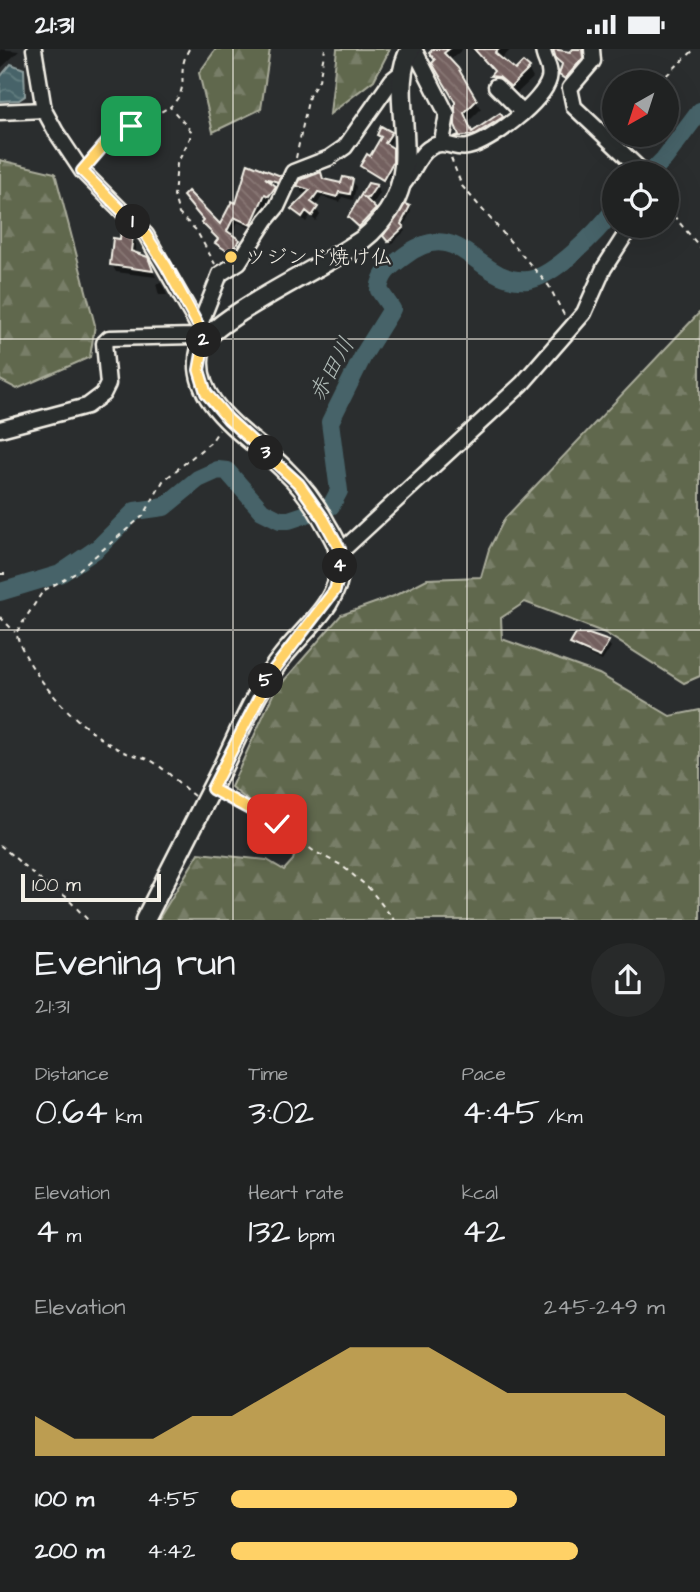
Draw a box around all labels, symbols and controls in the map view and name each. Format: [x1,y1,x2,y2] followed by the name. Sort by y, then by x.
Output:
[35,7,74,43] text: 21:31
[602,70,679,147] north arrow
[602,70,679,238] map controls
[101,96,161,156] pin
[112,107,150,145] icon: arrive
[602,161,679,238] button: locate
[116,205,150,239] pin: 1
[131,208,134,235] text: 1
[245,243,392,272] place label: ツジンド焼け仏
[223,249,239,265] marker: ツジンド焼け仏
[186,323,222,357] pin: 2
[198,326,209,353] text: 2
[301,332,363,407] water label: 赤田川
[248,435,284,471] pin: 3
[261,439,270,466] text: 3
[322,549,358,583] pin: 4
[333,552,346,579] text: 4
[248,663,284,699] pin: 5
[259,667,272,694] text: 5
[247,794,307,854] pin
[258,805,296,843] icon: check
[21,871,161,903] scale bar
[32,872,81,899] text: 100 m
[35,938,236,990] text: Evening run
[591,943,665,1017] button: share
[35,990,70,1022] text: 21:31
[35,1061,109,1088] text: Distance
[248,1061,288,1088] text: Time
[462,1061,506,1088] text: Pace
[35,1088,108,1137] text: 0.64
[248,1088,314,1137] text: 3:02
[462,1088,540,1137] text: 4:45
[108,1104,142,1131] text: km
[540,1104,583,1131] text: /km
[35,1180,110,1207] text: Elevation
[248,1180,344,1207] text: Heart rate
[462,1180,498,1207] text: kcal
[35,1207,59,1256] text: 4
[248,1207,291,1256] text: 132
[462,1207,506,1256] text: 42
[59,1223,81,1250] text: m
[291,1223,334,1250] text: bpm
[35,1291,126,1323] text: Elevation
[544,1291,665,1323] text: 245–249 m
[35,1483,94,1515] text: 100 m
[147,1483,199,1515] text: 4:55
[35,1535,104,1567] text: 200 m
[147,1535,195,1567] text: 4:42

